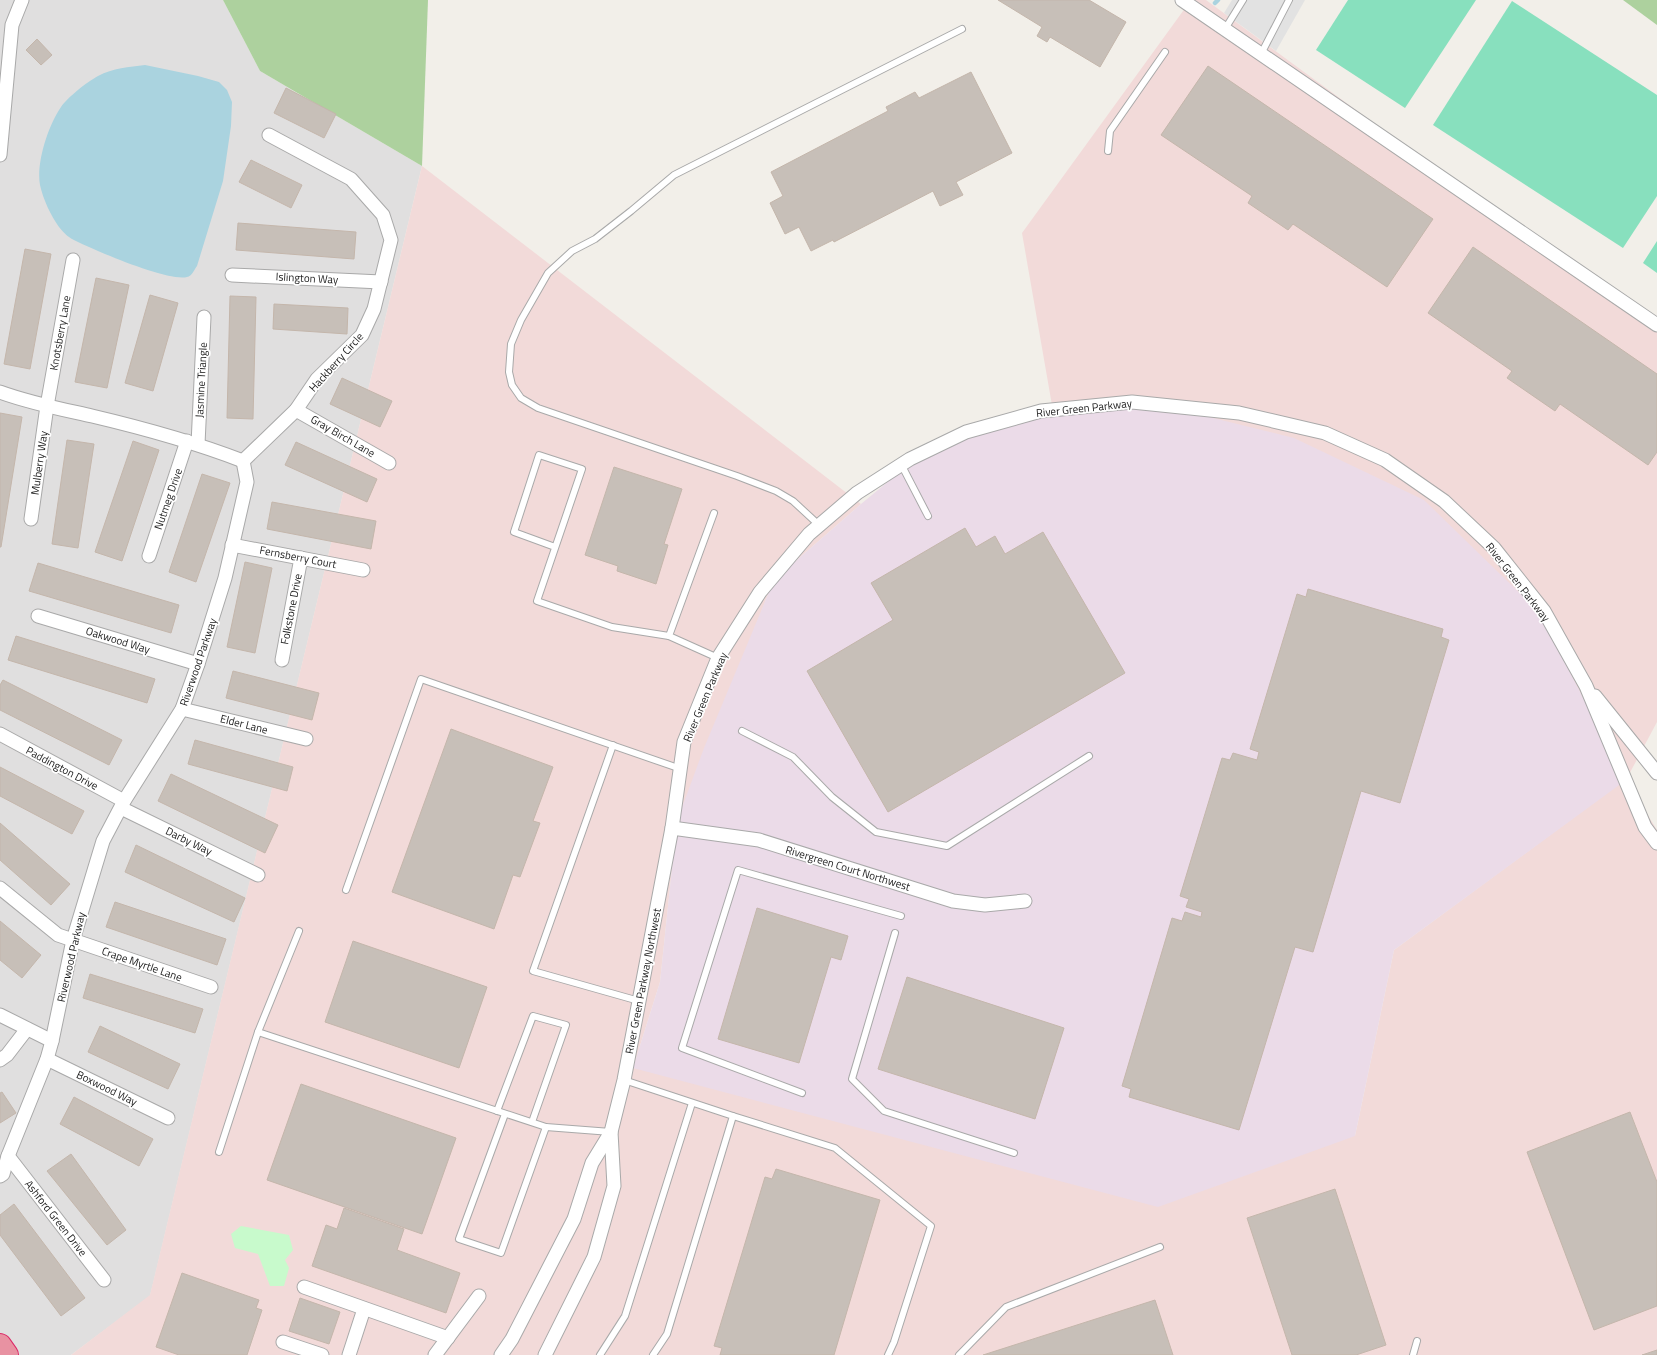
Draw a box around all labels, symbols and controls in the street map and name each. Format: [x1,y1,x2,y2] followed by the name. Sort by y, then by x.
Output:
[275,268,339,288] street label: Islington Way
[46,294,75,372] street label: Knotsberry Lane
[305,329,367,395] street label: Hackberry Circle
[191,341,211,418] street label: Jasmine Triangle
[1035,395,1133,421] street label: River Green Parkway
[308,411,379,461] street label: Gray Birch Lane
[27,429,52,496] street label: Mulberry Way
[150,466,186,532] street label: Nutmeg Drive
[1482,539,1554,625] street label: River Green Parkway
[258,542,338,572] street label: Fernsberry Court
[276,572,306,646] street label: Folkstone Drive
[175,615,221,708] street label: Riverwood Parkway
[84,623,153,658] street label: Oakwood Way
[679,649,731,744] street label: River Green Parkway
[219,710,270,738] street label: Elder Lane
[23,742,101,794] street label: Paddington Drive
[163,823,216,859] street label: Darby Way
[784,841,912,895] street label: Rivergreen Court Northwest
[621,907,665,1055] street label: River Green Parkway Northwest
[53,910,89,1004] street label: Riverwood Parkway
[100,943,185,985] street label: Crape Myrtle Lane
[74,1066,141,1110] street label: Boxwood Way
[21,1177,91,1260] street label: Ashford Green Drive

